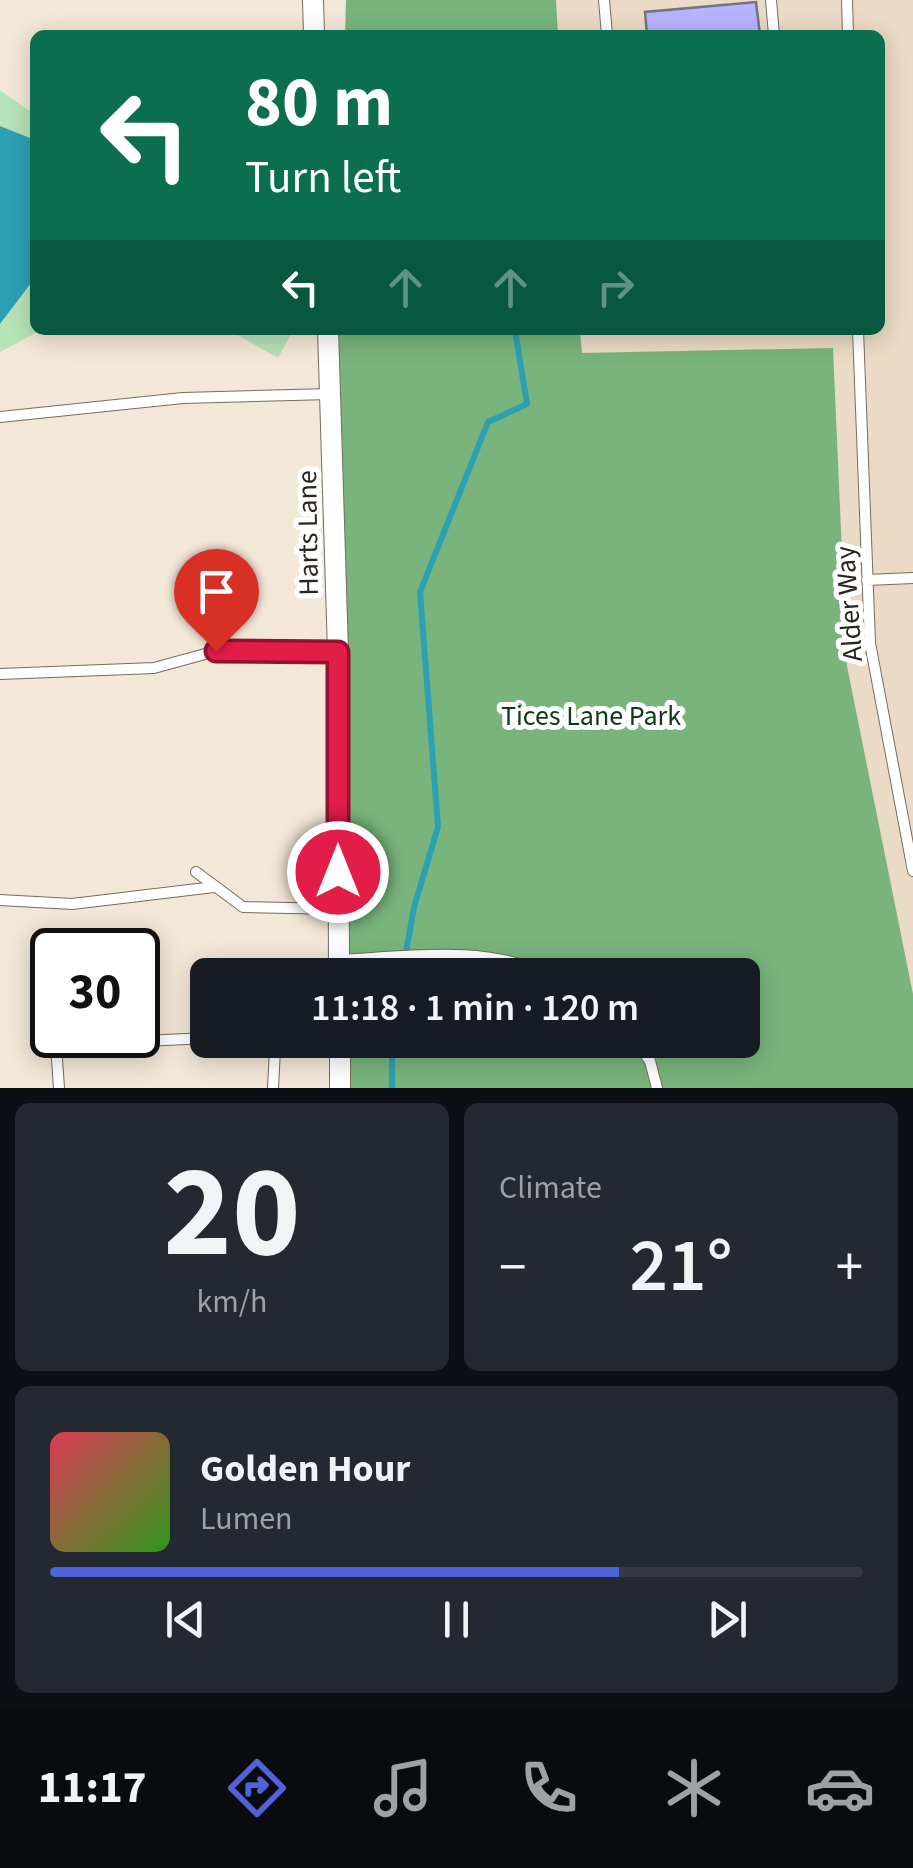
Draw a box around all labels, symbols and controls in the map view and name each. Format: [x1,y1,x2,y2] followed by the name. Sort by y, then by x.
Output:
[245,53,393,153] text: 80 m
[80,70,210,200] icon: left
[245,146,401,210] text: Turn left
[273,260,328,315] icon: left
[378,260,433,315] icon: ahead
[483,260,538,315] icon: ahead
[588,260,643,315] icon: right
[287,470,329,596] street label: Harts Lane
[825,545,873,663] street label: Alder Way
[174,549,259,652] pin
[189,564,244,619] icon: arrive
[501,696,681,736] park label: Tices Lane Park
[286,820,390,924] position arrow
[30,928,160,1058] speed limit sign: 30
[311,981,639,1035] text: 11:18 · 1 min · 120 m
[163,1121,301,1306] text: 20
[499,1165,602,1211] text: Climate
[629,1213,733,1320] text: 21°
[499,1229,526,1307] text: −
[836,1229,863,1307] text: +
[197,1279,267,1325] text: km/h
[200,1442,410,1496] text: Golden Hour
[200,1496,293,1542] text: Lumen
[158,1592,213,1647] icon: previous
[429,1592,484,1647] icon: pause
[700,1592,755,1647] icon: next
[222,1753,292,1823] icon: directions
[368,1753,438,1823] icon: music
[514,1753,584,1823] icon: phone
[659,1753,729,1823] icon: climate
[805,1753,875,1823] icon: car
[38,1756,146,1820] text: 11:17

